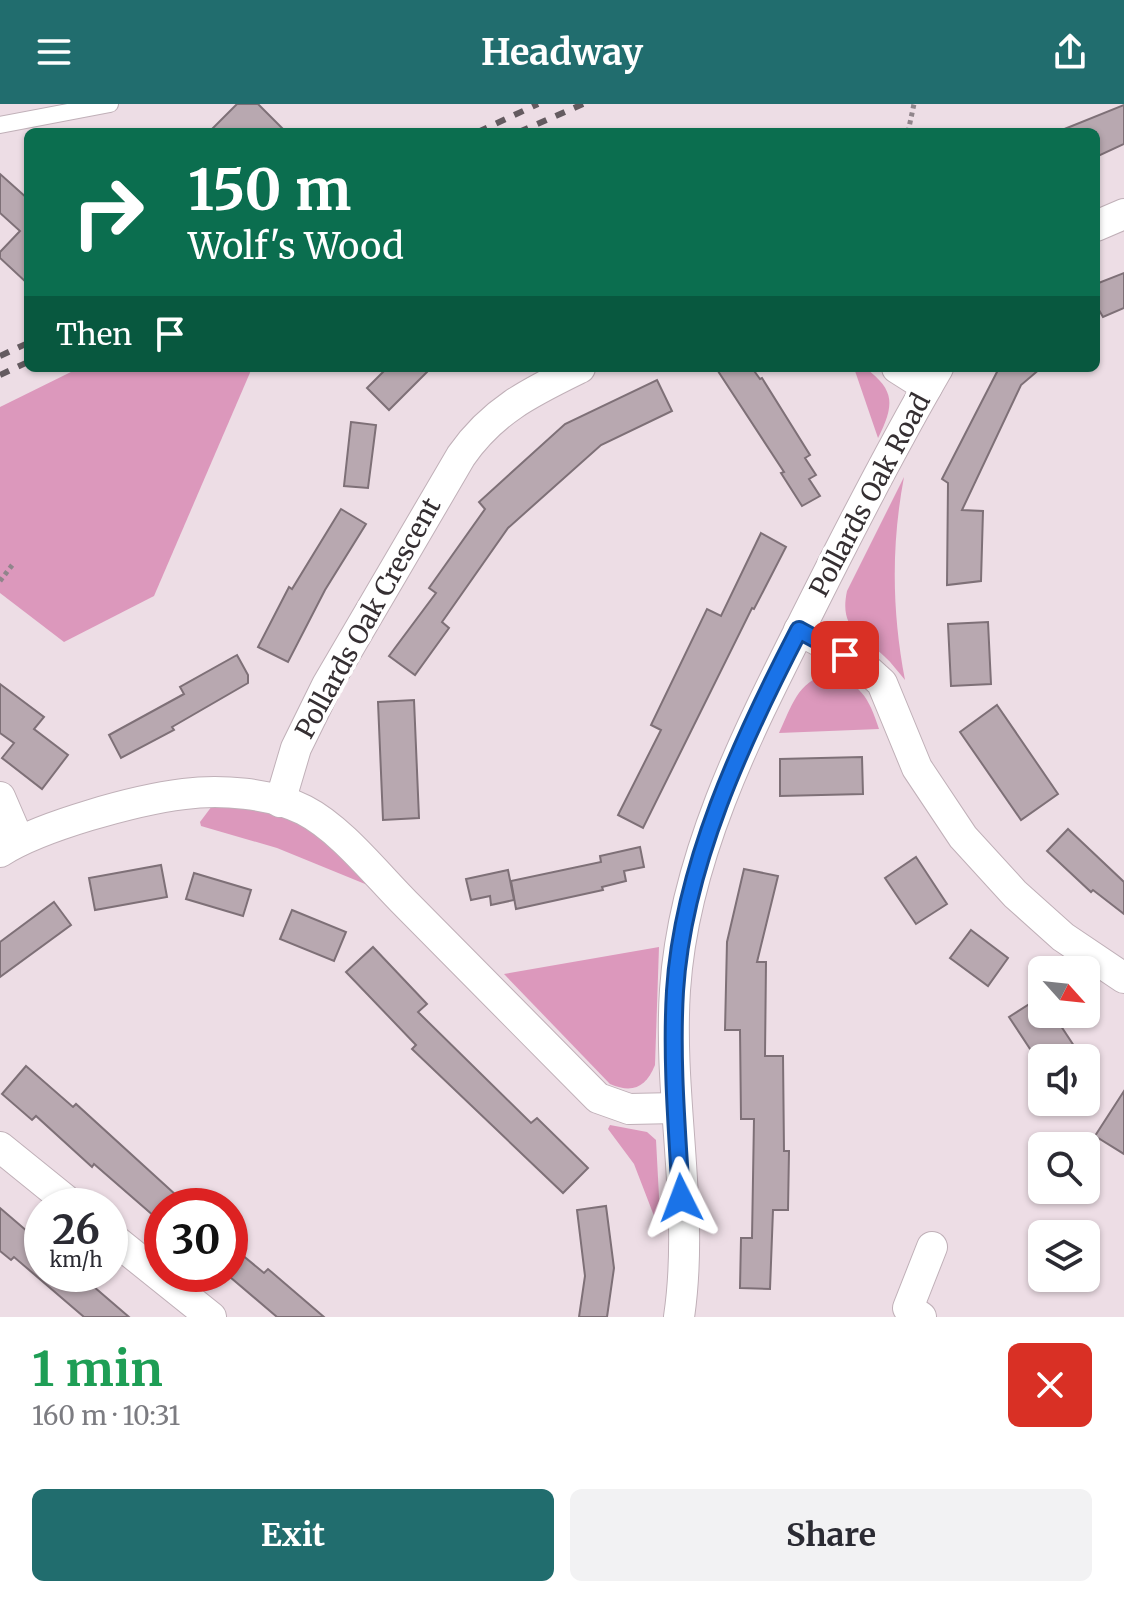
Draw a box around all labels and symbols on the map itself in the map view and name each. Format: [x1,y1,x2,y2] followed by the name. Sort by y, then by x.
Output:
[802,387,937,602] street label: Pollards Oak Road
[288,492,447,744] street label: Pollards Oak Crescent
[811,621,879,689] pin
[1028,956,1100,1028] north arrow
[639,1156,723,1240] position arrow
[144,1188,248,1292] speed limit sign: 30

